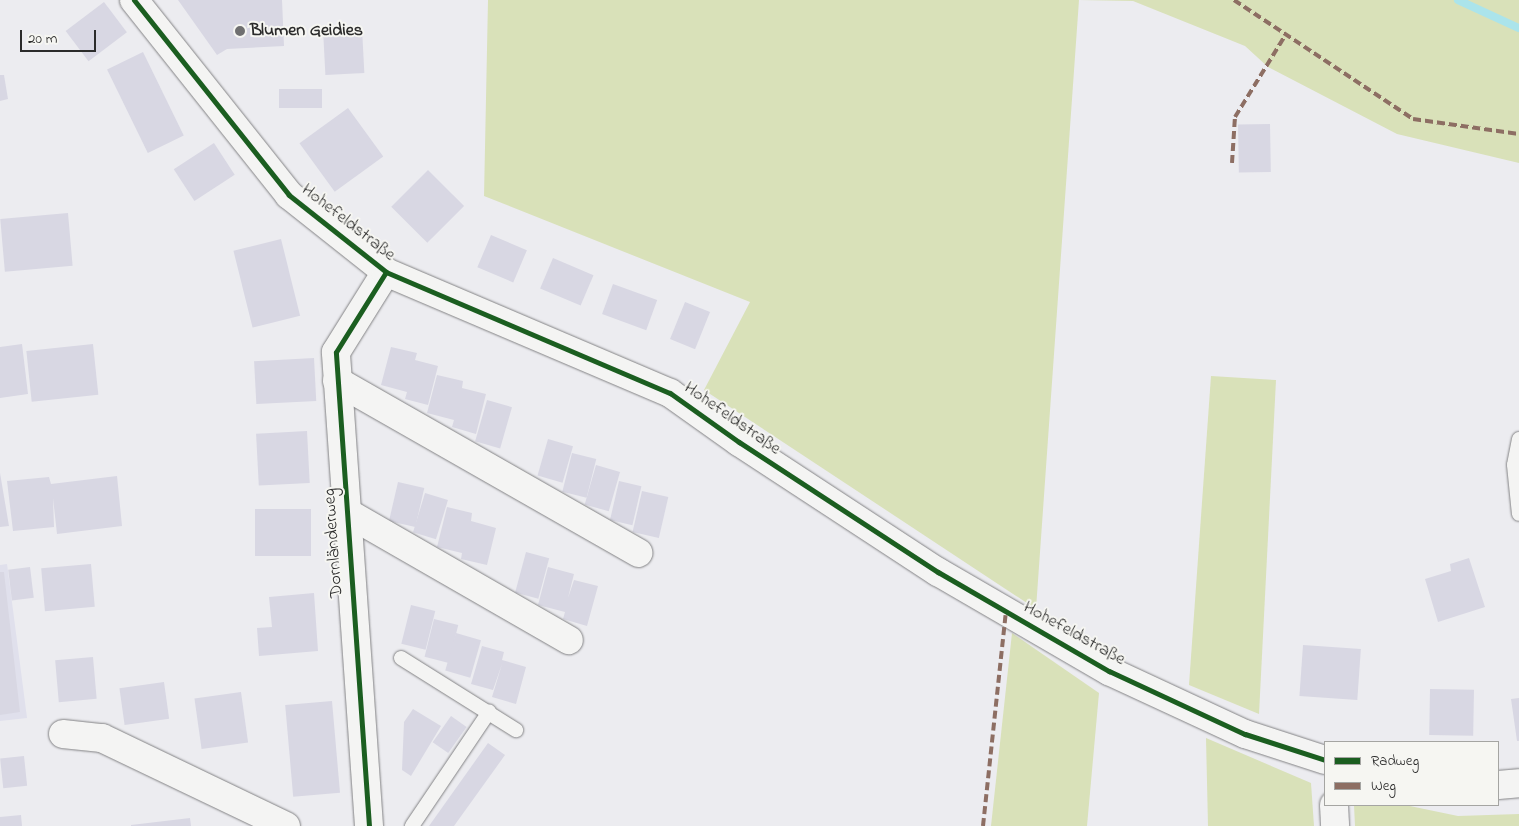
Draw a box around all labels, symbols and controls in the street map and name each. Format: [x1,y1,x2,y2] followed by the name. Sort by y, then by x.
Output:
[22,20,99,52] scale bar
[250,20,363,42] place label: Blumen Geidies
[234,25,246,37] marker: Blumen Geidies
[28,28,57,50] text: 20 m
[297,180,399,266] street label: Hohefeldstraße
[679,378,785,460] street label: Hohefeldstraße
[319,487,349,599] street label: Dornländerweg
[1019,597,1129,671] street label: Hohefeldstraße
[1324,741,1499,806] legend
[1371,750,1419,772] text: Radweg
[1371,775,1396,797] text: Weg

